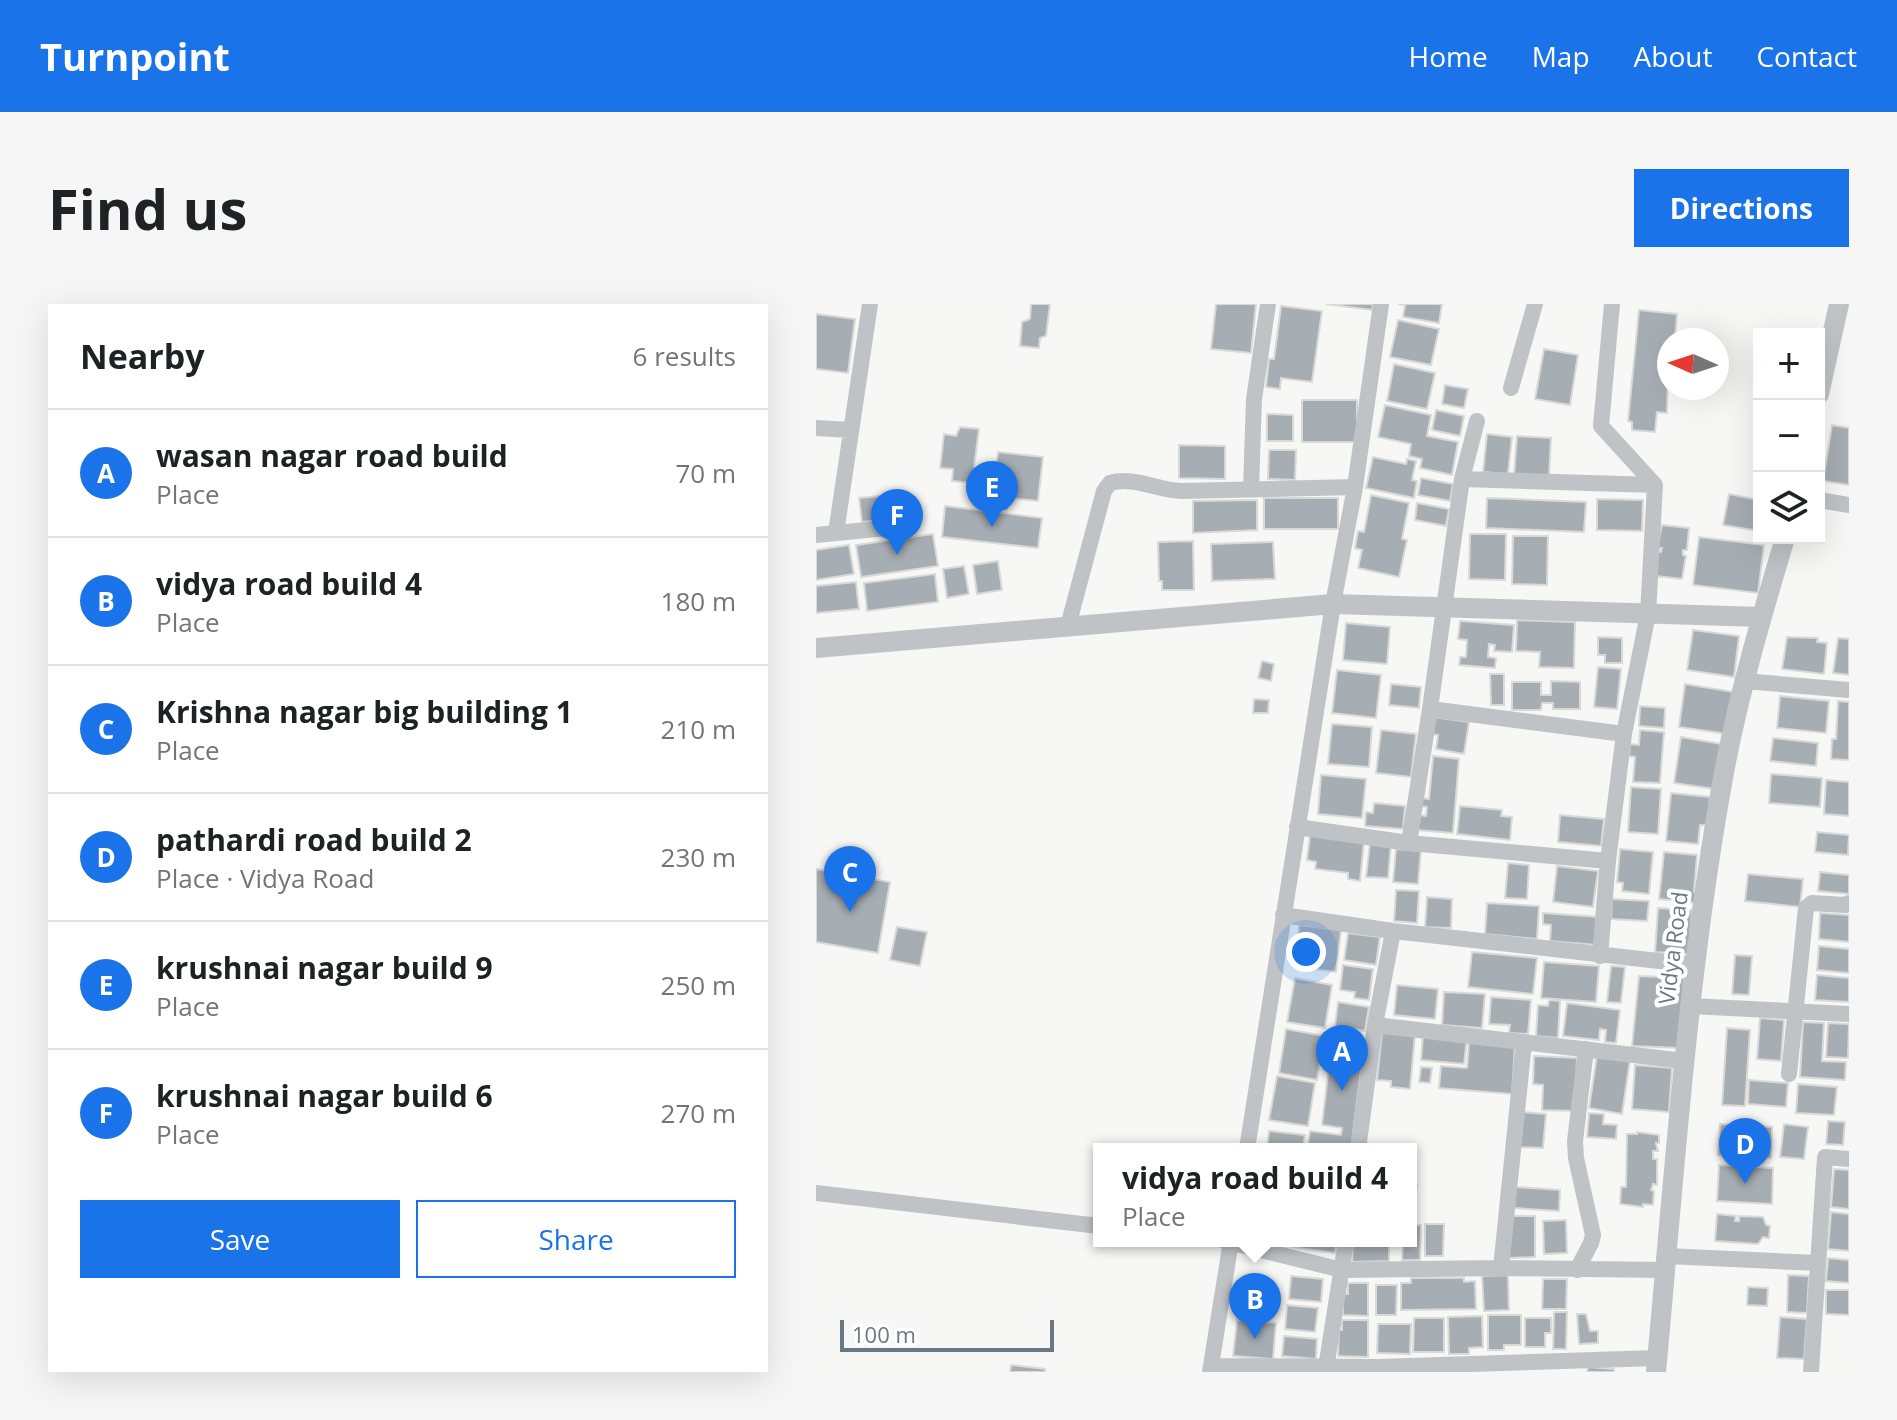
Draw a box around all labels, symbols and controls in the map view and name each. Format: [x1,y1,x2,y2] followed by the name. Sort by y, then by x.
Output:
[40,30,230,82] text: Turnpoint
[1409,37,1488,75] text: Home
[1532,37,1590,75] text: Map
[1634,37,1712,75] text: About
[1756,37,1857,75] text: Contact
[1634,169,1849,247] button: Directions
[48,170,247,246] text: Find us
[1657,328,1729,400] north arrow
[1753,328,1825,544] map controls
[1753,328,1825,400] button: +
[80,333,205,379] text: Nearby
[633,338,736,374] text: 6 results
[1753,400,1825,472] button: −
[156,435,508,476] text: wasan nagar road build
[97,455,115,491] text: A
[675,455,736,491] text: 70 m
[966,461,1018,527] pin: E
[1753,472,1825,544] button: layers
[156,476,220,512] text: Place
[871,489,923,555] pin: F
[156,563,422,604] text: vidya road build 4
[97,583,115,619] text: B
[661,583,736,619] text: 180 m
[156,604,220,640] text: Place
[156,691,573,732] text: Krishna nagar big building 1
[98,711,114,747] text: C
[661,711,736,747] text: 210 m
[156,732,220,768] text: Place
[156,819,472,860] text: pathardi road build 2
[96,839,116,875] text: D
[661,839,736,875] text: 230 m
[824,846,876,912] pin: C
[156,860,374,896] text: Place · Vidya Road
[1650,890,1694,1006] street label: Vidya Road
[1286,932,1326,972] your location
[156,947,493,988] text: krushnai nagar build 9
[99,967,113,1003] text: E
[661,967,736,1003] text: 250 m
[156,988,220,1024] text: Place
[1316,1025,1368,1091] pin: A
[156,1075,493,1116] text: krushnai nagar build 6
[99,1095,113,1131] text: F
[661,1095,736,1131] text: 270 m
[156,1116,220,1152] text: Place
[1719,1118,1771,1184] pin: D
[1093,1143,1417,1247] popup
[1122,1157,1388,1198] text: vidya road build 4
[1122,1198,1186,1234] text: Place
[80,1200,400,1278] button: Save
[416,1200,736,1278] button: Share
[1229,1273,1281,1339] pin: B
[840,1316,1054,1352] scale bar
[852,1319,916,1349] text: 100 m

